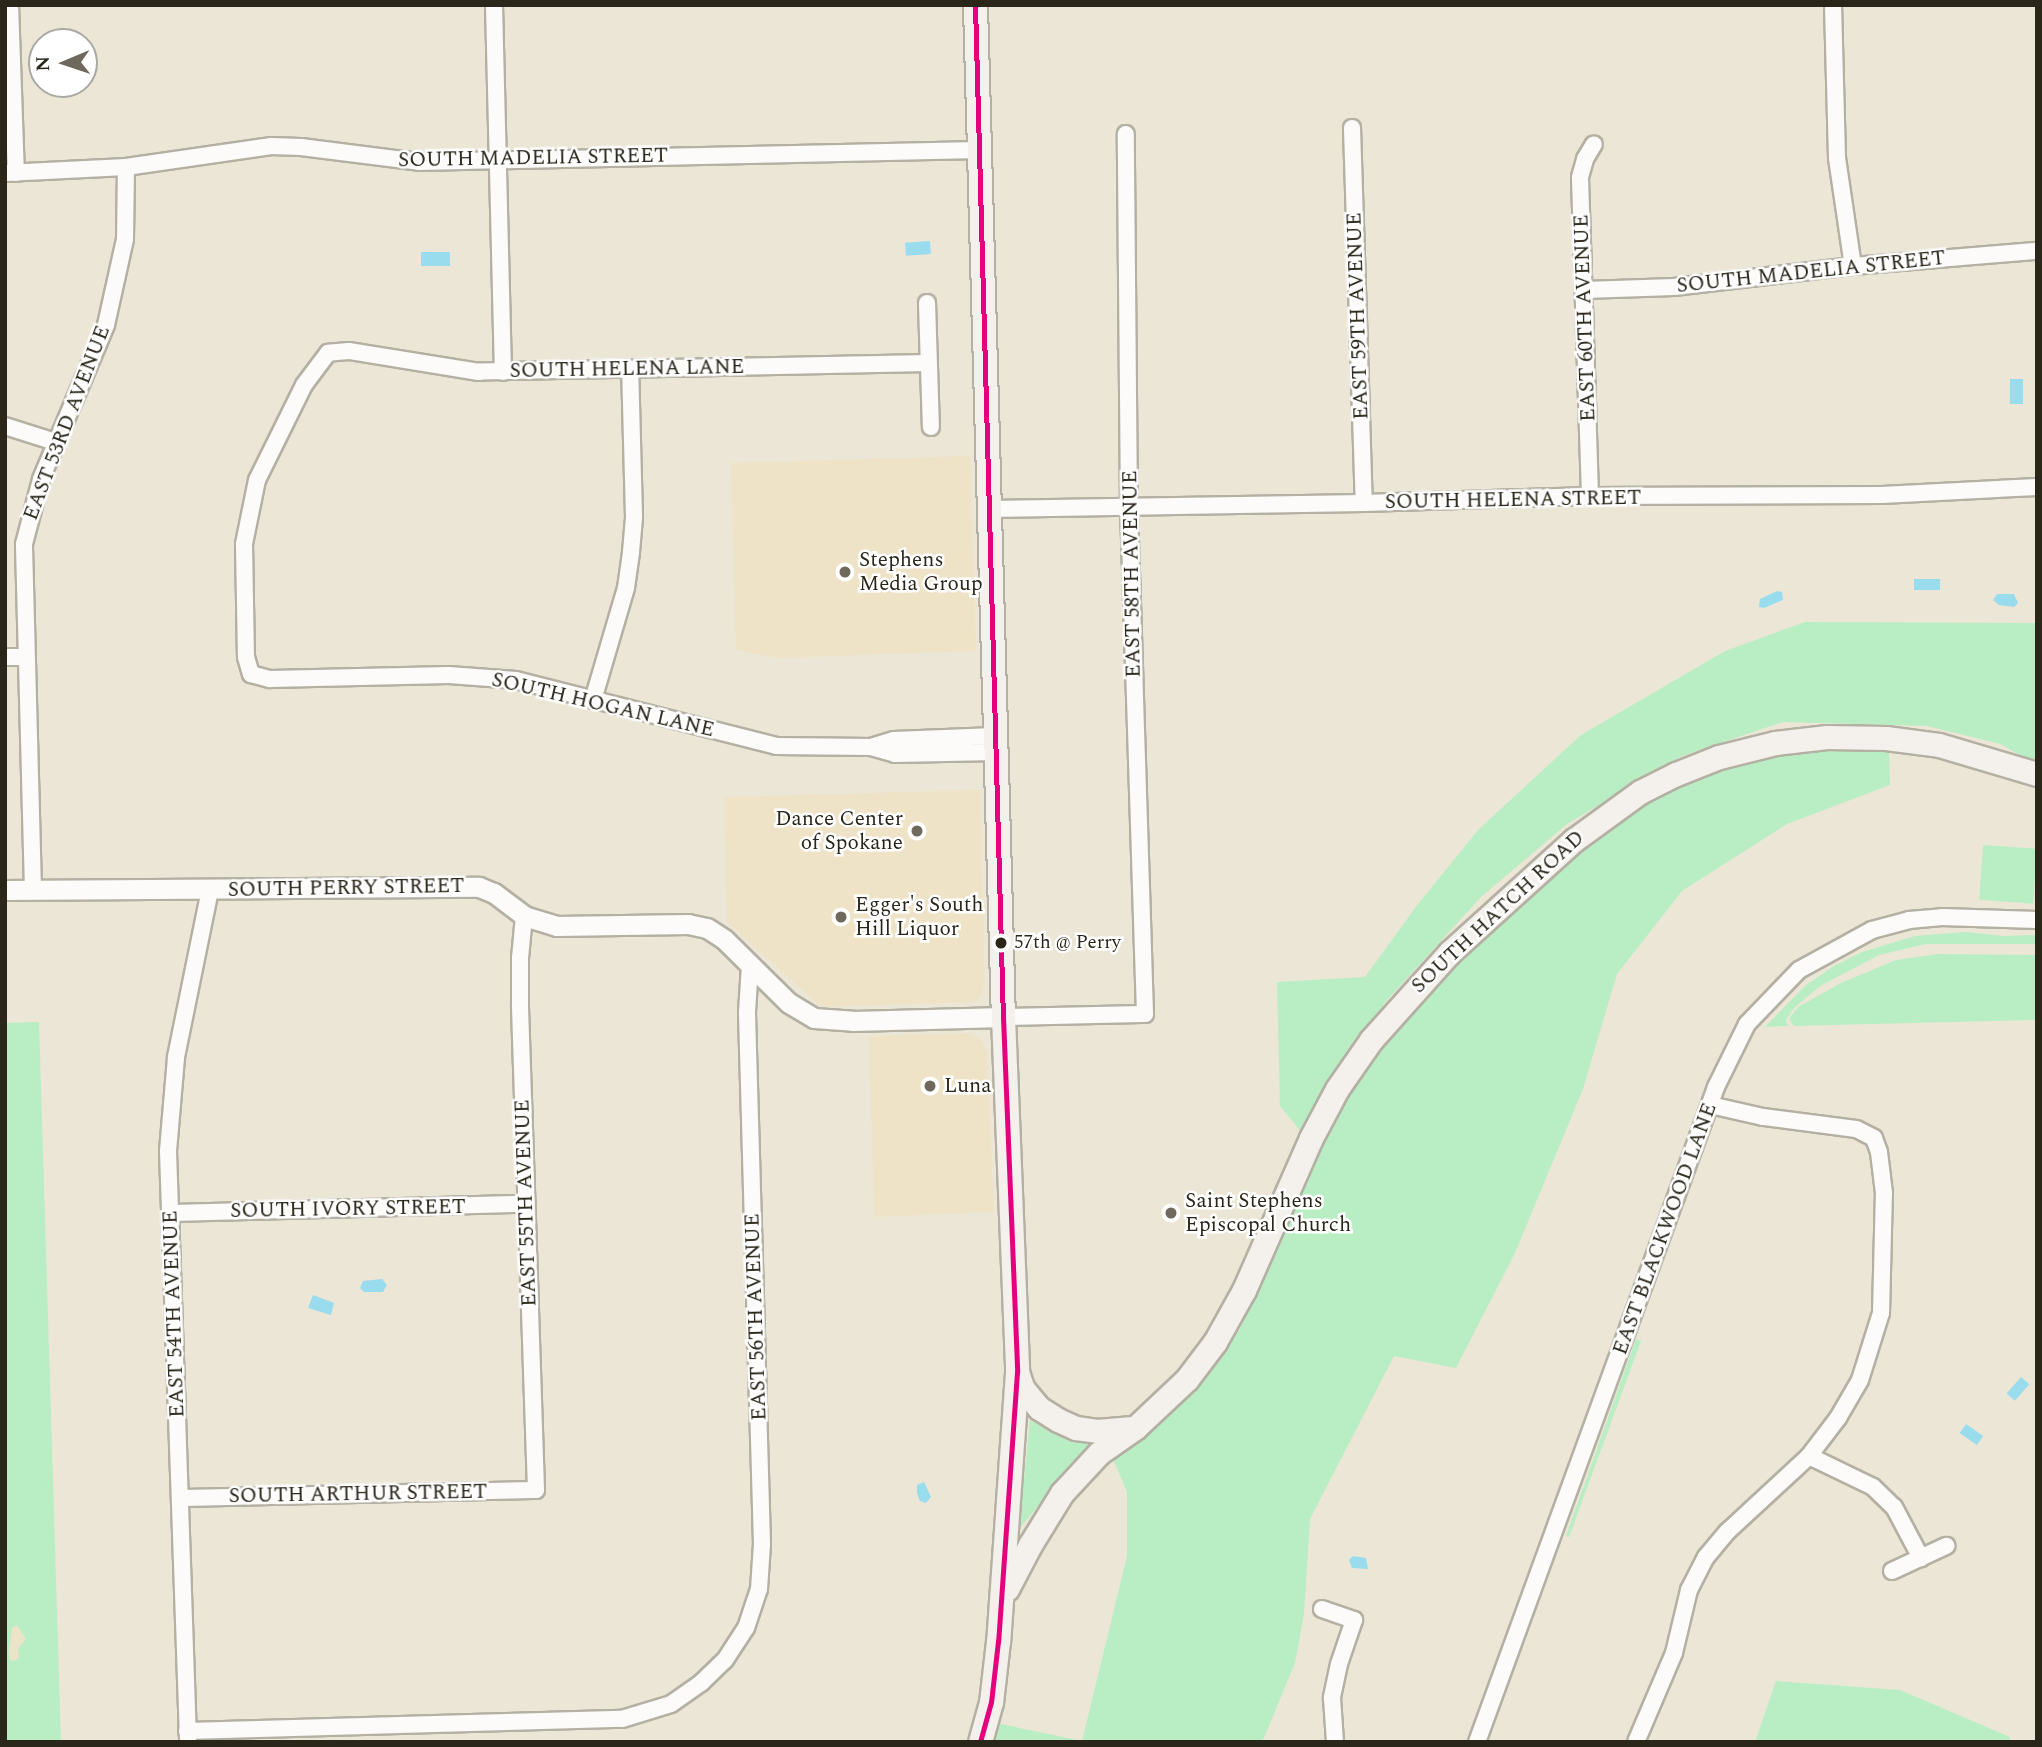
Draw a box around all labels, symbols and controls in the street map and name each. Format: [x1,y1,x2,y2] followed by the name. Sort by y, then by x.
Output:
[28,28,98,98] north arrow
[29,55,58,72] text: N
[398,143,668,173] street label: SOUTH MADELIA STREET
[1342,212,1374,420] street label: EAST 59TH AVENUE
[1569,214,1601,422] street label: EAST 60TH AVENUE
[1675,245,1947,299] street label: SOUTH MADELIA STREET
[18,322,116,524] street label: EAST 53RD AVENUE
[509,354,745,384] street label: SOUTH HELENA LANE
[1118,470,1146,678] street label: EAST 58TH AVENUE
[1384,485,1642,515] street label: SOUTH HELENA STREET
[859,547,983,597] place label: Stephens Media Group
[837,564,853,580] marker: Stephens Media Group
[489,667,717,743] street label: SOUTH HOGAN LANE
[775,806,903,856] place label: Dance Center of Spokane
[909,823,925,839] marker: Dance Center of Spokane
[1406,825,1590,999] street label: SOUTH HATCH ROAD
[228,873,464,903] street label: SOUTH PERRY STREET
[855,892,983,942] place label: Egger's South Hill Liquor
[833,909,849,925] marker: Egger's South Hill Liquor
[1014,932,1121,954] place label: 57th @ Perry
[994,936,1008,950] marker: 57th @ Perry
[944,1073,991,1099] place label: Luna
[922,1078,938,1094] marker: Luna
[510,1099,542,1307] street label: EAST 55TH AVENUE
[1608,1100,1722,1358] street label: EAST BLACKWOOD LANE
[1185,1188,1351,1238] place label: Saint Stephens Episcopal Church
[230,1194,466,1224] street label: SOUTH IVORY STREET
[1163,1205,1179,1221] marker: Saint Stephens Episcopal Church
[158,1210,190,1418] street label: EAST 54TH AVENUE
[740,1213,772,1421] street label: EAST 56TH AVENUE
[228,1479,488,1509] street label: SOUTH ARTHUR STREET

